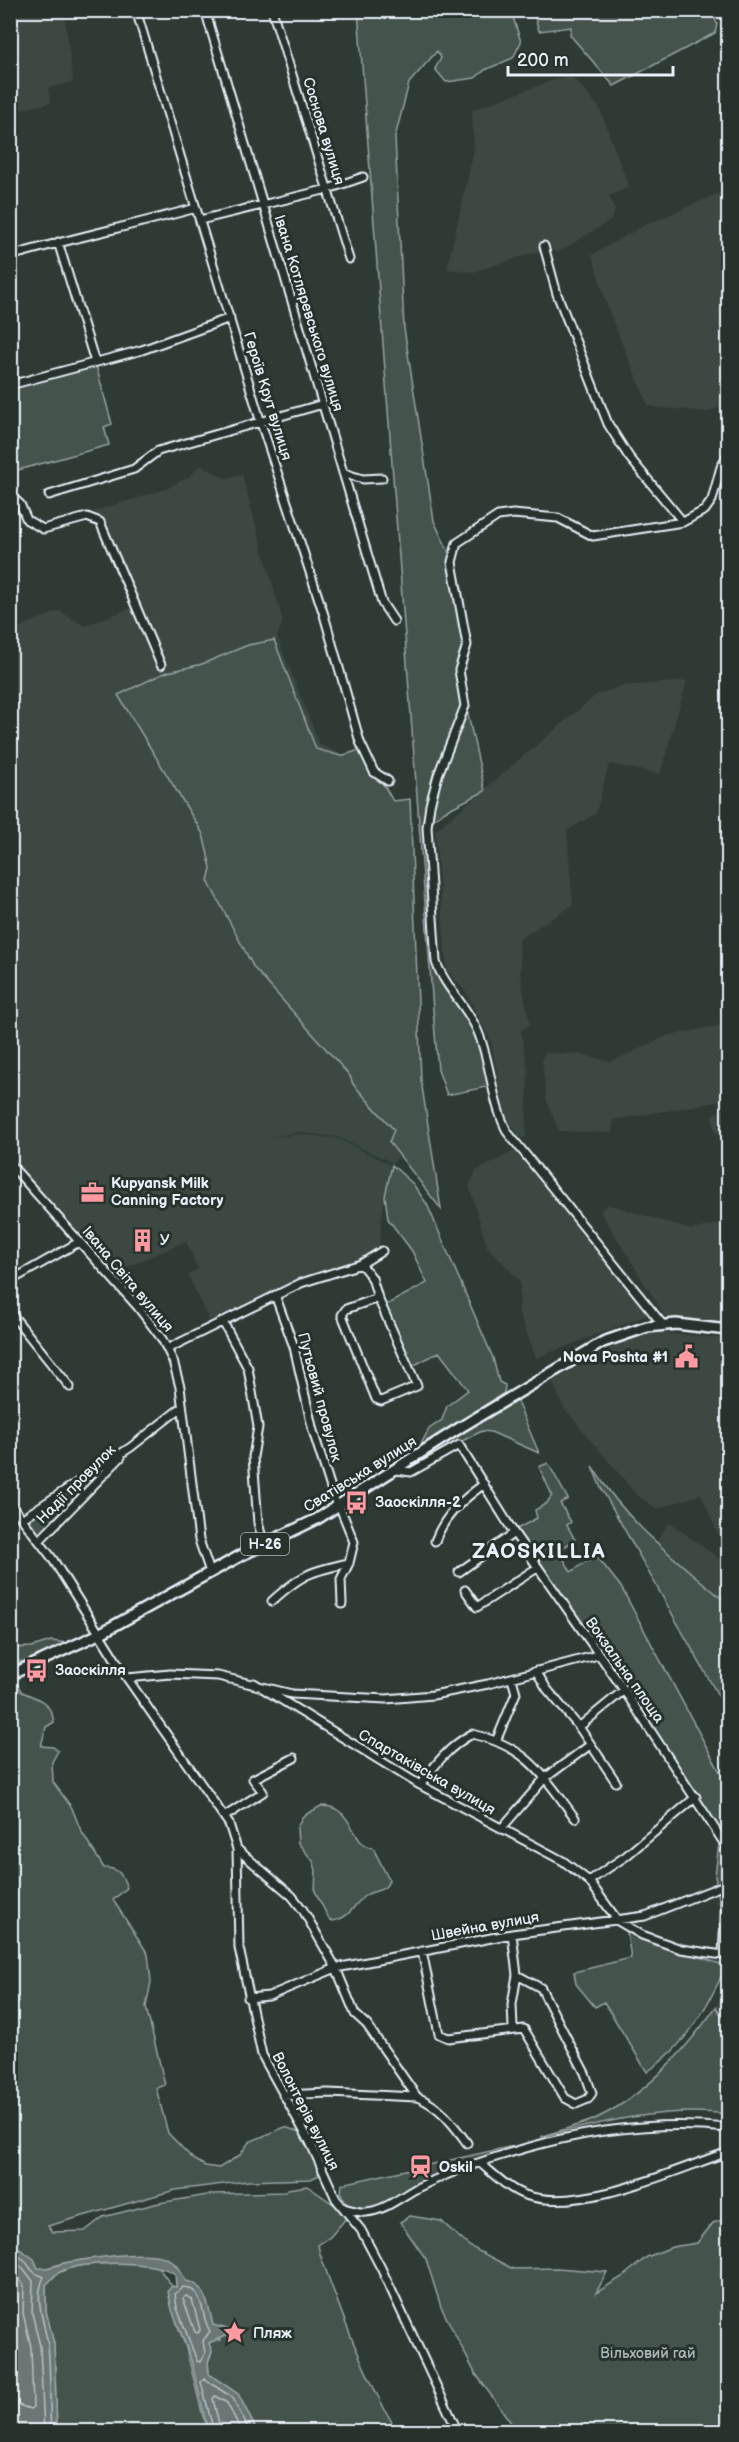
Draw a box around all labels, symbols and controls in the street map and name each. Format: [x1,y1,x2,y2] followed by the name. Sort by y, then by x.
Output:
[508,39,673,77] scale bar
[517,50,569,71] text: 200 m
[298,75,349,187] street label: Соснова вулиця
[270,213,348,414] street label: Івана Котляревського вулиця
[239,330,296,463] street label: Героїв Крут вулиця
[111,1174,223,1210] place label: Kupyansk Milk Сanning Factory
[80,1179,106,1205] office icon: Kupyansk Milk Сanning Factory
[78,1222,177,1336] street label: Івана Світа вулиця
[129,1227,155,1253] building icon: У
[160,1231,170,1250] place label: У
[293,1330,346,1464] street label: Путьовий провулок
[673,1344,699,1370] public building icon: Nova Poshta #1
[563,1348,668,1367] place label: Nova Poshta #1
[300,1432,420,1517] street label: Сватівська вулиця
[33,1441,120,1528] street label: Надії провулок
[344,1489,370,1515] bus stop icon: Заоскілля-2
[375,1493,461,1512] place label: Заоскілля-2
[241,1533,289,1555] road number: Н-26
[472,1539,606,1564] district label: ZAOSKILLIA
[581,1614,668,1727] street label: Вокзальна площа
[24,1657,50,1683] bus stop icon: Заоскілля
[55,1661,126,1680] place label: Заоскілля
[355,1725,499,1819] street label: Спартаківська вулиця
[430,1908,541,1945] street label: Швейна вулиця
[268,2049,344,2174] street label: Волонтерів вулиця
[408,2154,434,2180] station icon: Oskil
[439,2158,473,2177] place label: Oskil
[222,2320,248,2346] place icon: Пляж
[253,2324,292,2343] place label: Пляж
[600,2344,696,2363] park label: Вільховий гай

